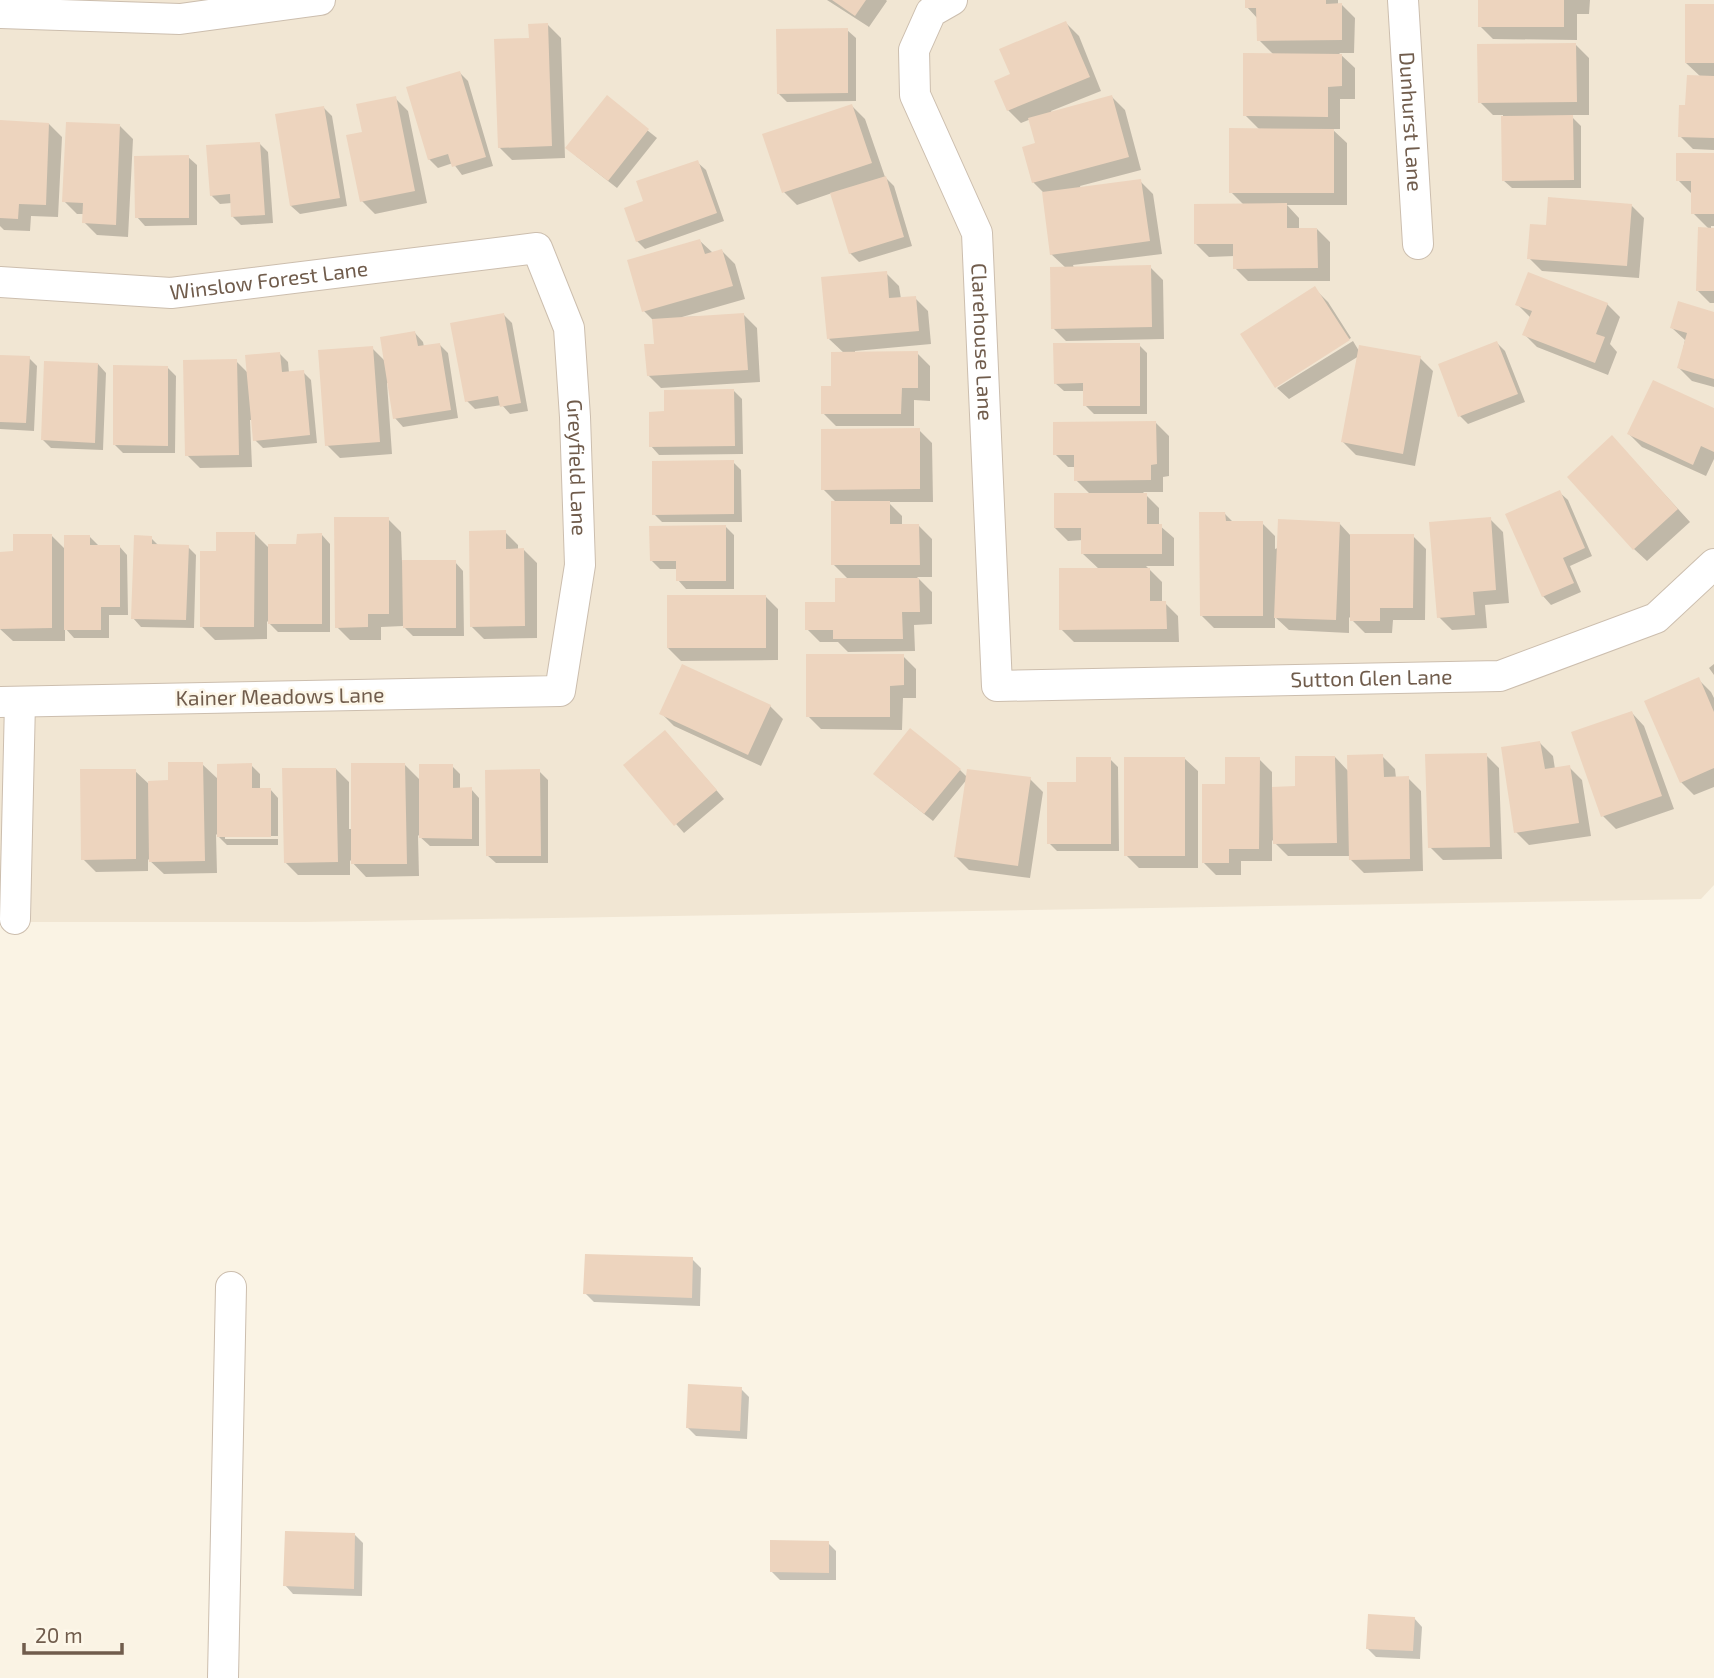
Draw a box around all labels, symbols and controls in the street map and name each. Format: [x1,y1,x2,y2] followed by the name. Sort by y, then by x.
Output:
[1395,51,1429,192] street label: Dunhurst Lane
[168,255,369,304] street label: Winslow Forest Lane
[967,262,999,421] street label: Clarehouse Lane
[563,398,593,536] street label: Greyfield Lane
[1290,663,1453,691] street label: Sutton Glen Lane
[175,681,385,710] street label: Kainer Meadows Lane
[24,1612,122,1656] scale bar
[35,1622,83,1647] text: 20 m

